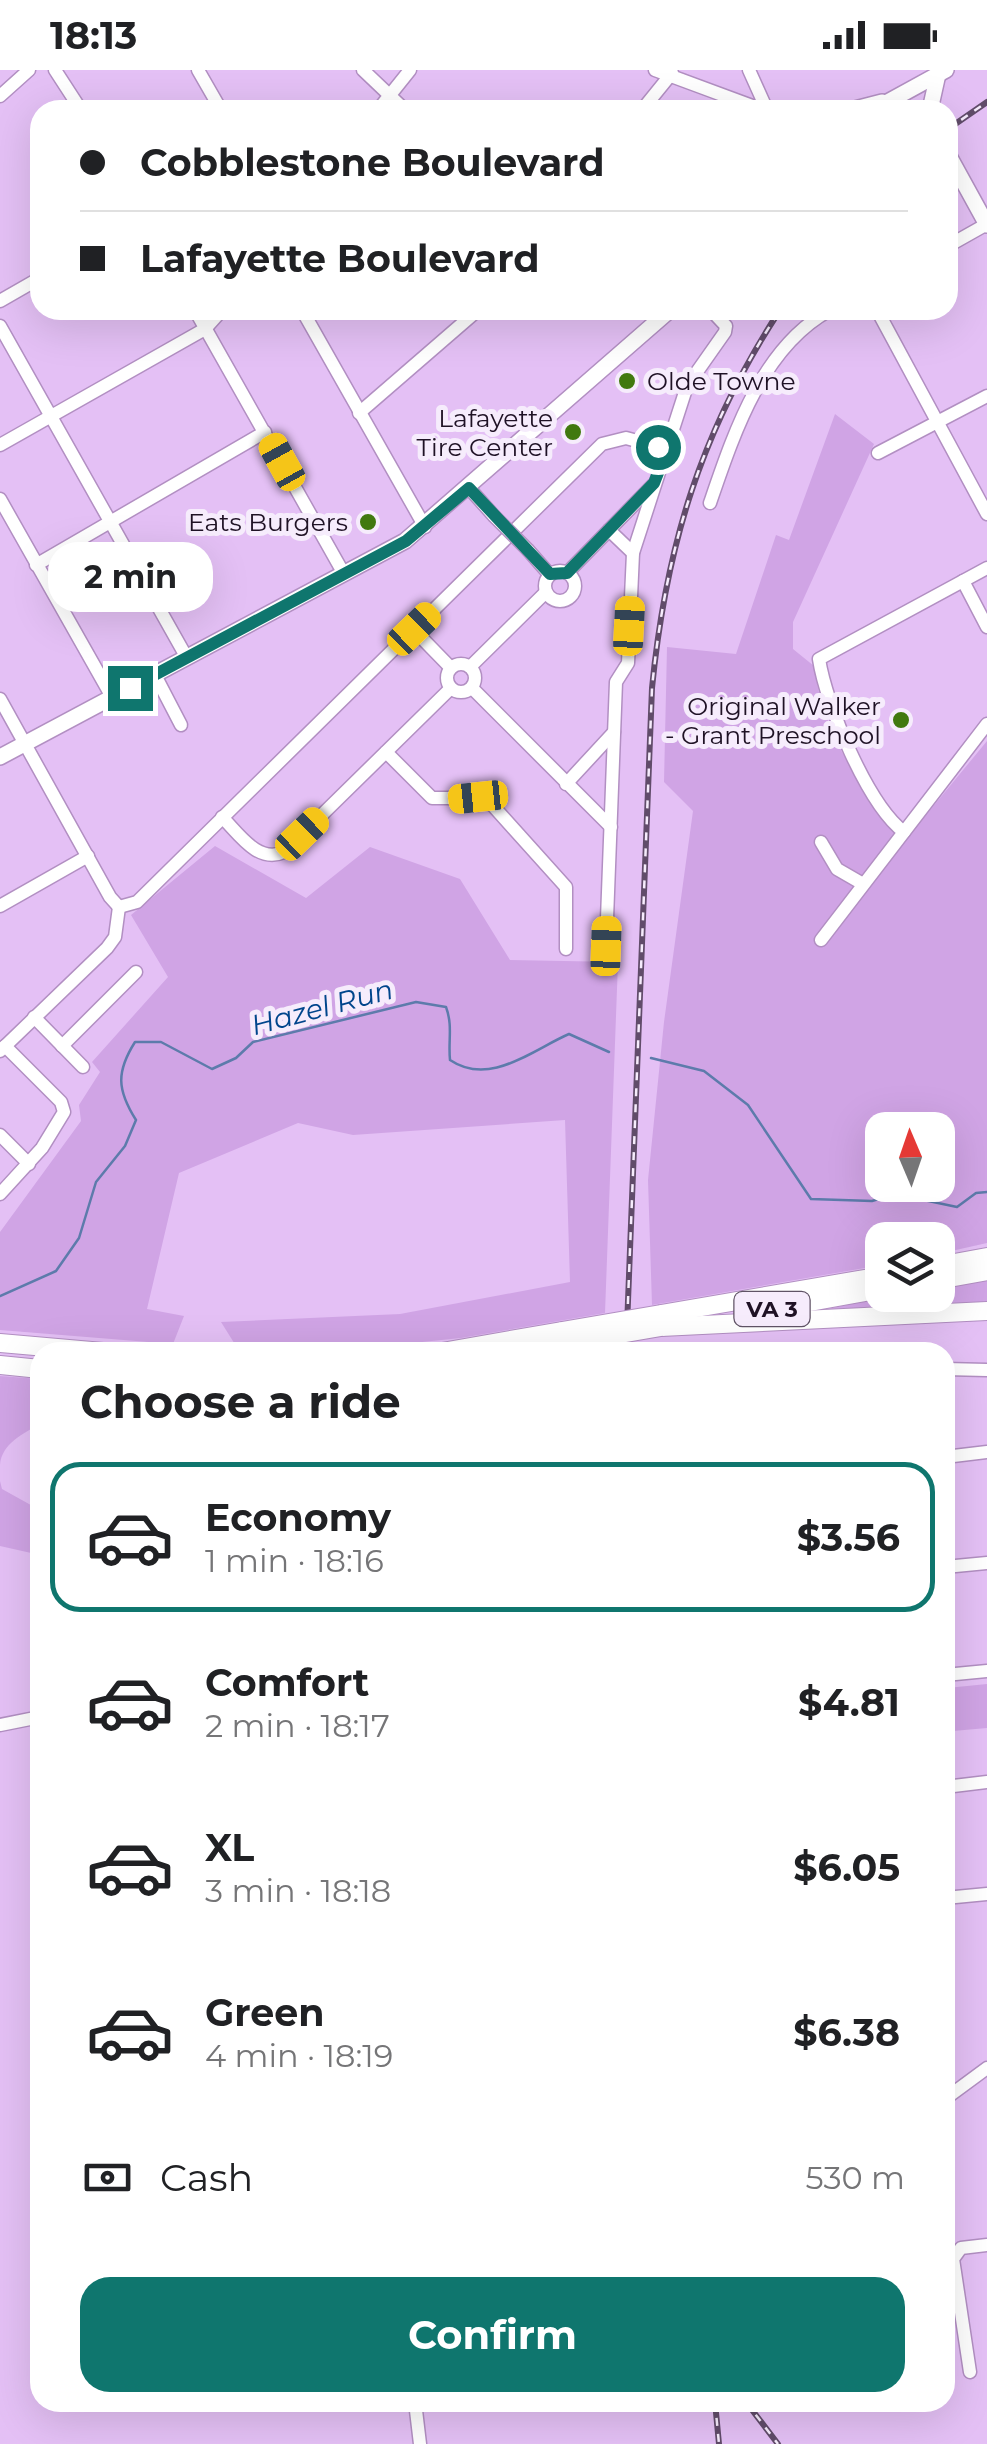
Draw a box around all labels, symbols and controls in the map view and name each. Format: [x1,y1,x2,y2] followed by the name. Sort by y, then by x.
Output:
[50,12,137,59] text: 18:13
[140,139,604,186] text: Cobblestone Boulevard
[140,235,540,282] text: Lafayette Boulevard
[647,366,796,396] place label: Olde Towne
[616,370,638,392] marker: Olde Towne
[417,403,553,462] place label: Lafayette Tire Center
[562,421,584,443] marker: Lafayette Tire Center
[636,425,681,470] route start
[254,428,310,496] car
[188,507,348,537] place label: Eats Burgers
[357,511,379,533] marker: Eats Burgers
[48,543,212,613] callout: 2 min
[84,557,177,596] text: 2 min
[612,595,646,657] car
[382,597,446,661] car
[108,666,153,711] route end
[665,691,881,750] place label: Original Walker - Grant Preschool
[890,709,912,731] marker: Original Walker - Grant Preschool
[447,779,509,815] car
[270,802,334,866] car
[590,915,622,977] car
[247,972,397,1042] water label: Hazel Run
[865,1112,955,1202] north arrow
[865,1112,955,1312] map controls
[865,1222,955,1312] button: layers
[734,1292,810,1326] road number: VA 3
[80,1374,401,1429] text: Choose a ride
[85,1492,175,1582] icon: car
[205,1494,391,1541] text: Economy
[797,1514,900,1561] text: $3.56
[205,1541,384,1580] text: 1 min · 18:16
[85,1657,175,1747] icon: car
[205,1659,369,1706] text: Comfort
[798,1679,900,1726] text: $4.81
[205,1706,390,1745] text: 2 min · 18:17
[85,1822,175,1912] icon: car
[205,1824,254,1871] text: XL
[793,1844,900,1891] text: $6.05
[205,1871,391,1910] text: 3 min · 18:18
[85,1987,175,2077] icon: car
[205,1989,325,2036] text: Green
[793,2009,900,2056] text: $6.38
[205,2036,393,2075] text: 4 min · 18:19
[80,2150,135,2205] icon: cash
[160,2154,253,2201] text: Cash
[805,2158,905,2197] text: 530 m
[80,2277,905,2392] button: Confirm

